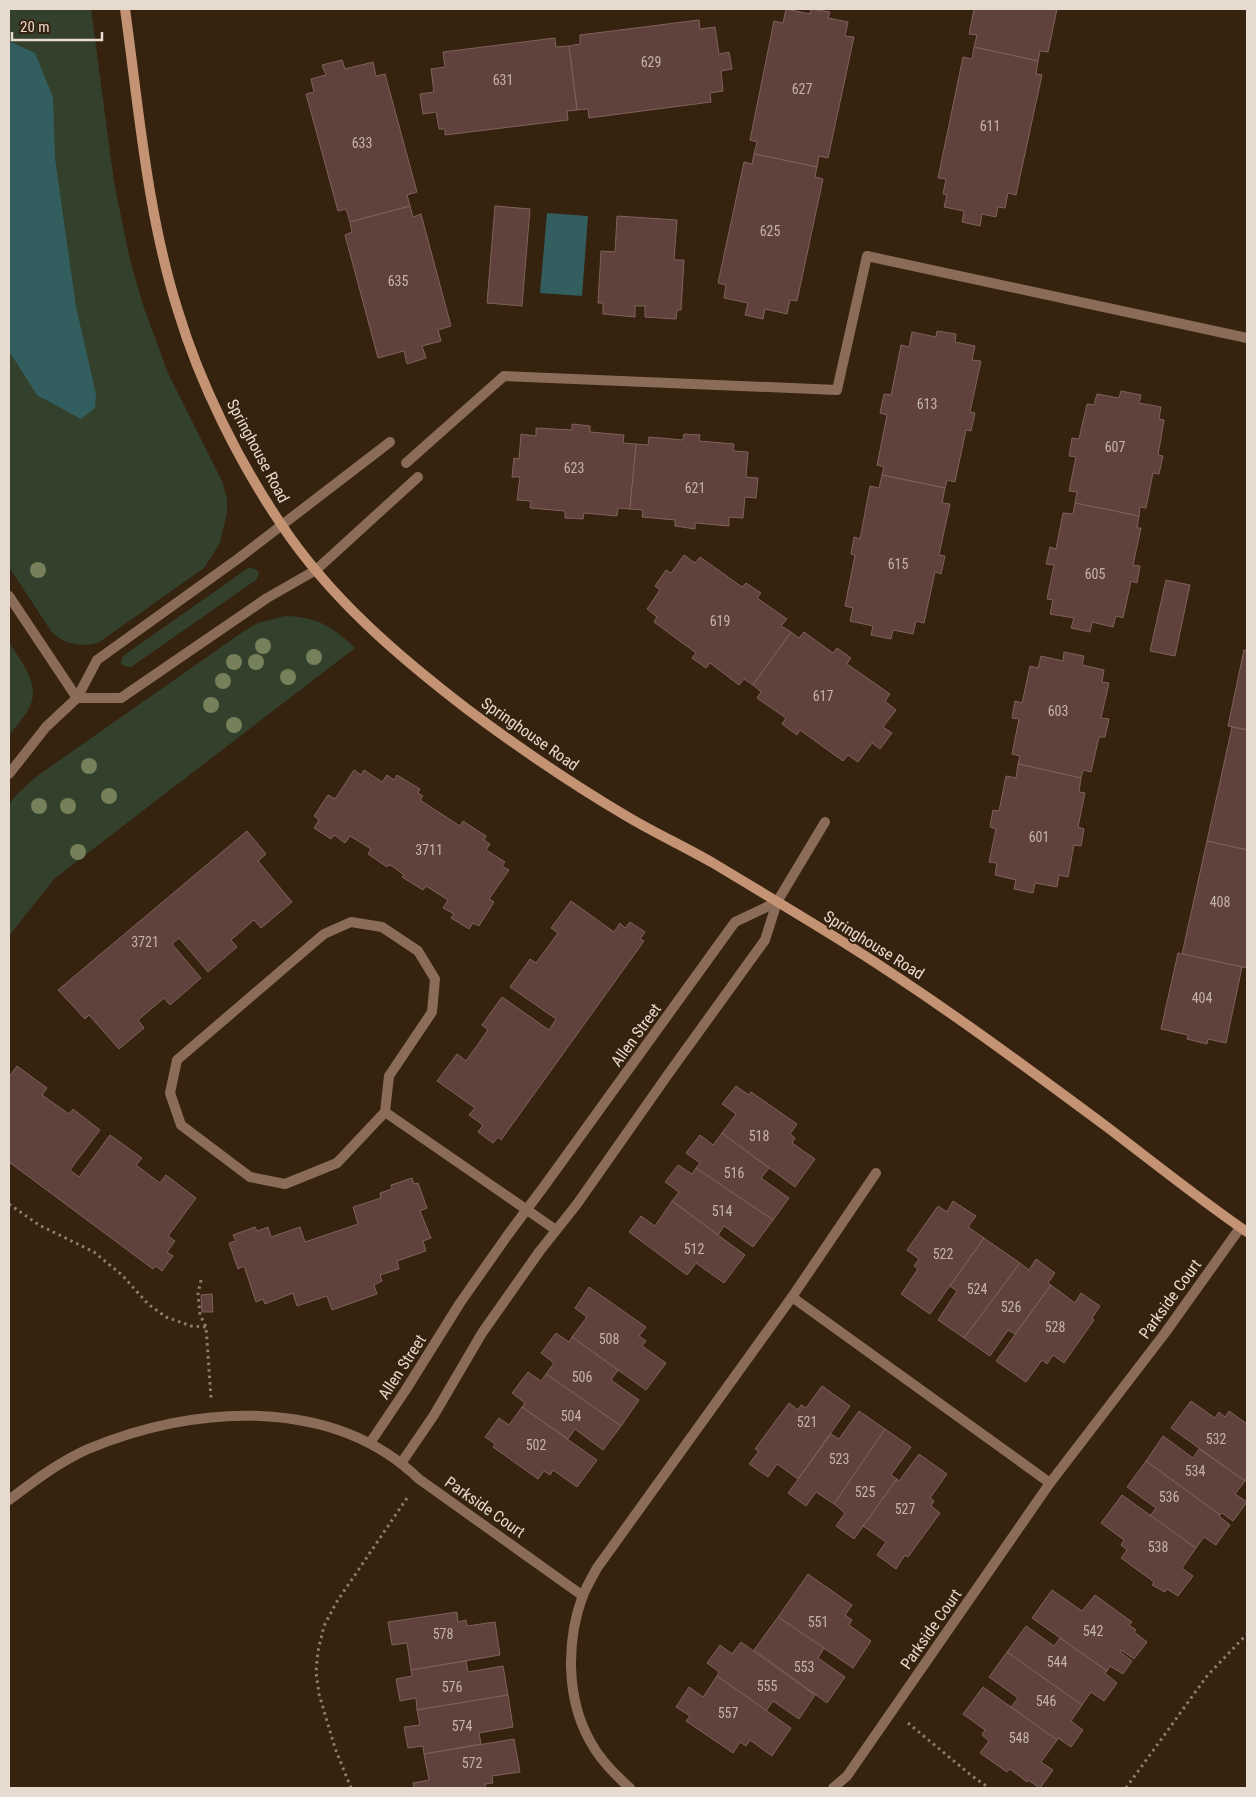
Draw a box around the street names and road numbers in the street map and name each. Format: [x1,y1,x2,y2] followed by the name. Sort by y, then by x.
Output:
[223,396,293,506] street label: Springhouse Road
[478,693,582,775] street label: Springhouse Road
[820,907,928,983] street label: Springhouse Road
[607,1000,665,1070] street label: Allen Street
[1135,1255,1205,1342] street label: Parkside Court
[374,1331,430,1403] street label: Allen Street
[441,1472,529,1542] street label: Parkside Court
[896,1585,966,1673] street label: Parkside Court

